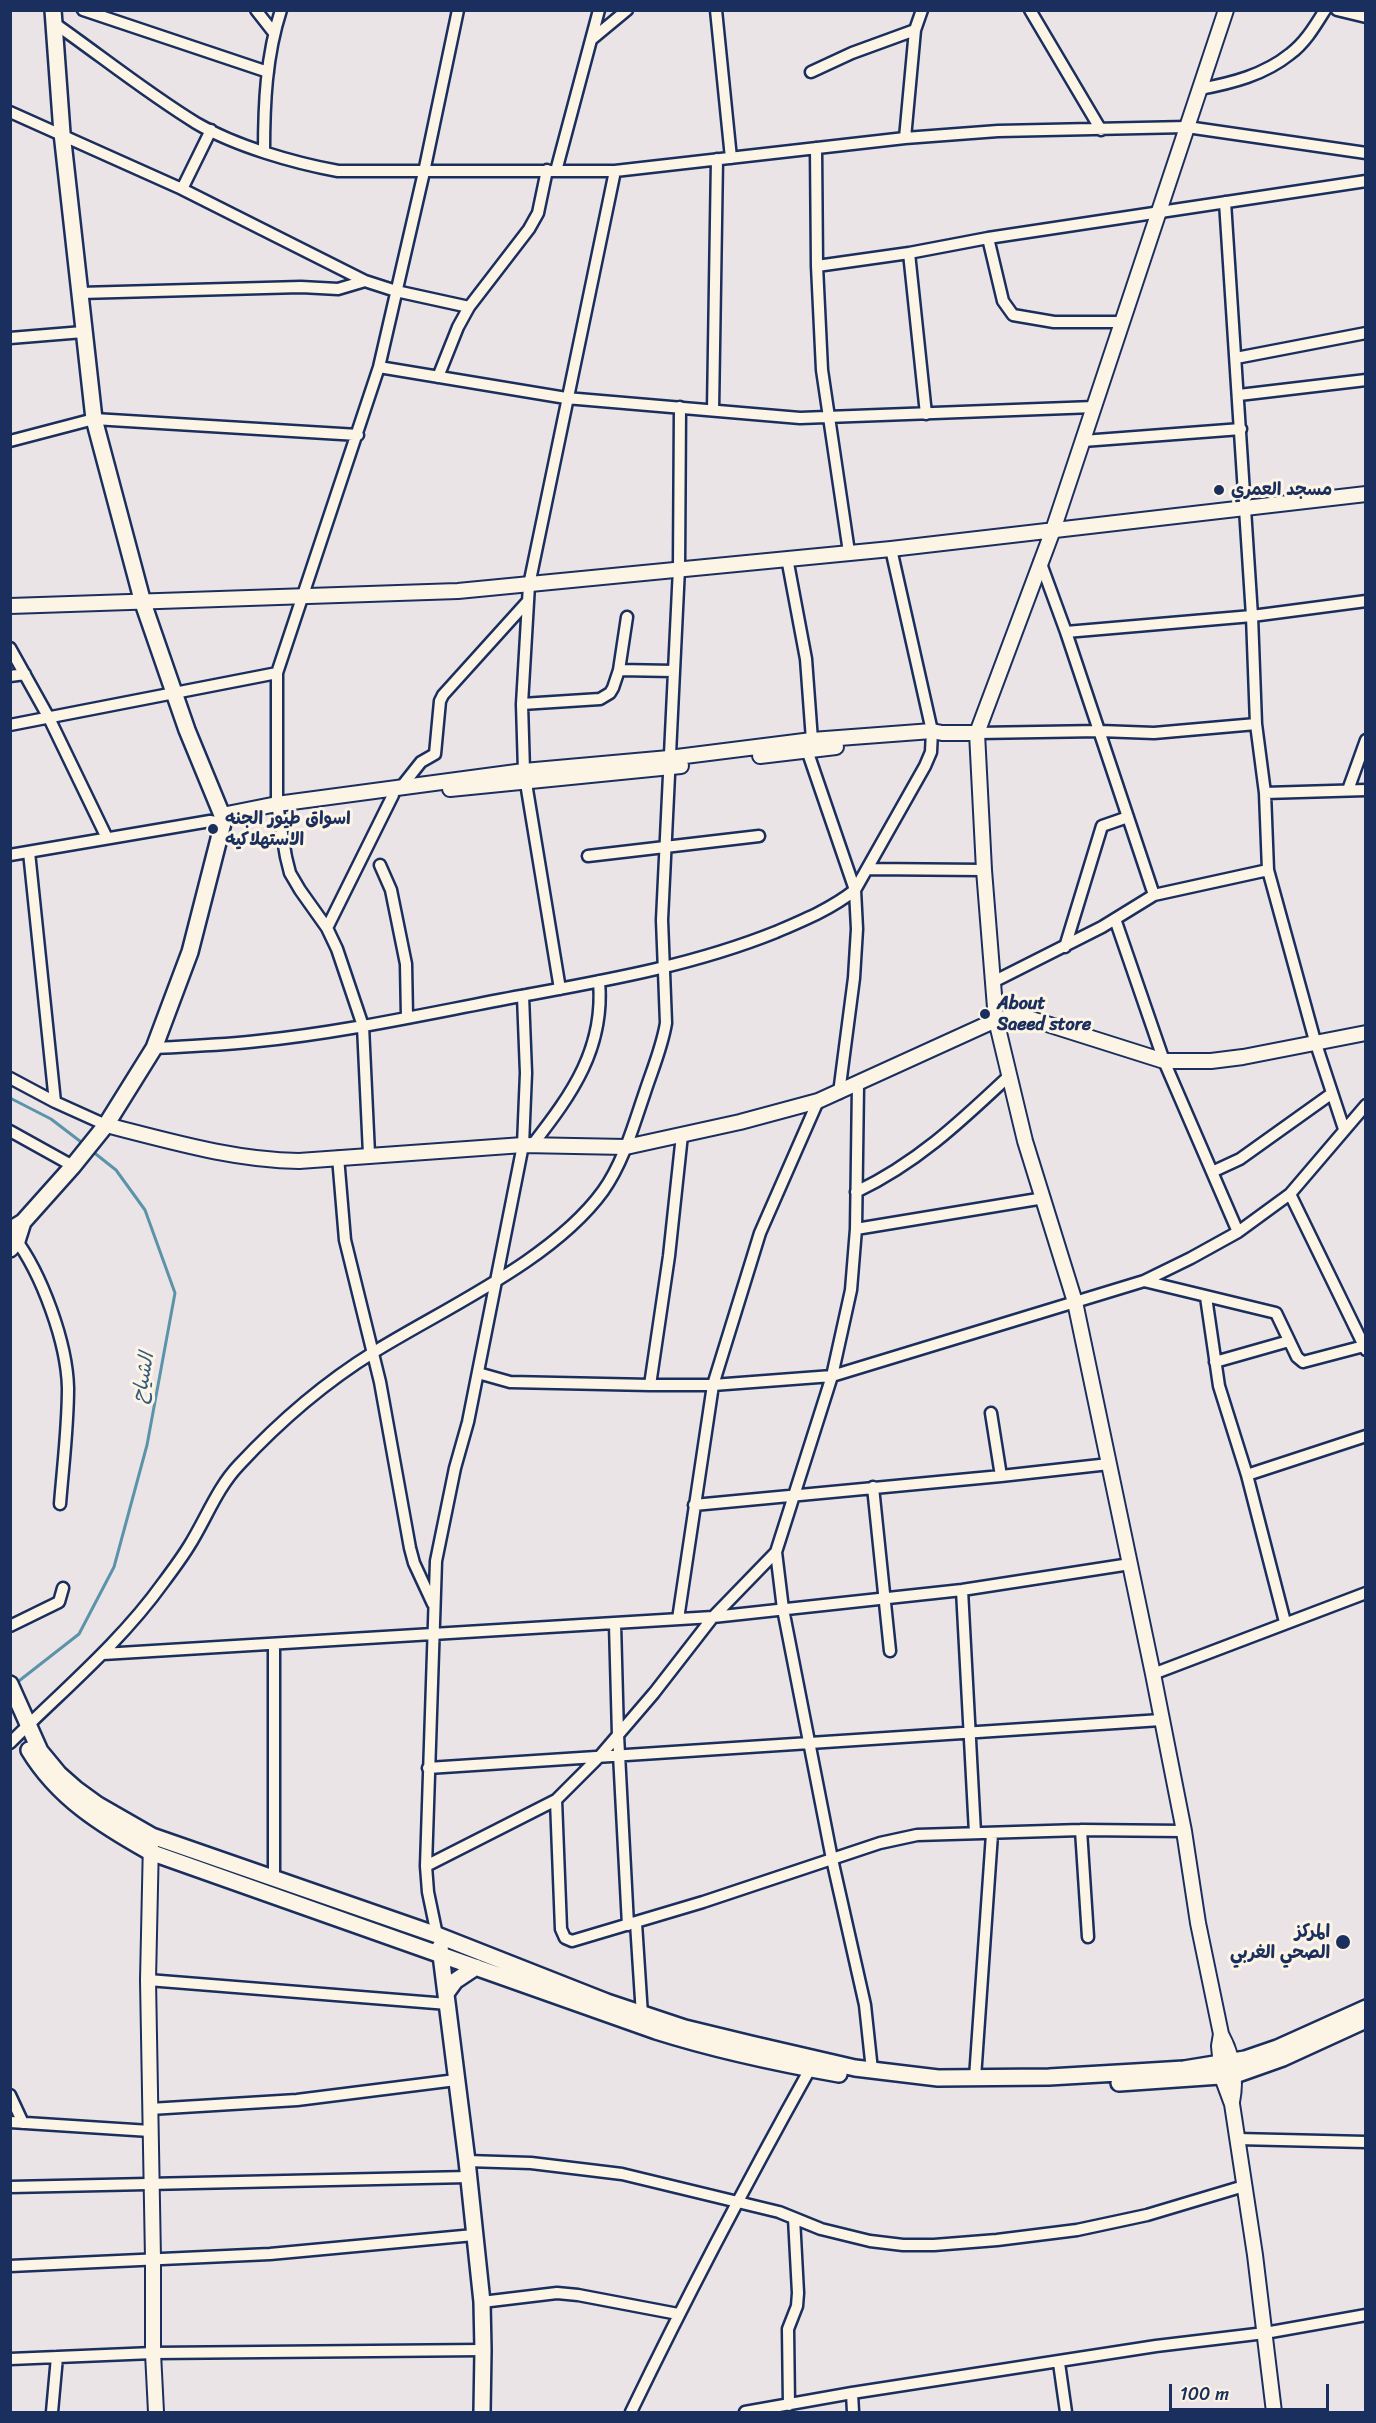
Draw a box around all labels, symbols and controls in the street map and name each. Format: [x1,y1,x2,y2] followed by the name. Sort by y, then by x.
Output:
[1231,479,1332,501] place label: مسجد العمري
[1212,483,1226,497] marker: مسجد العمري
[225,808,351,850] place label: اسواق طيور الجنه الاستهلاكيه
[206,822,220,836] marker: اسواق طيور الجنه الاستهلاكيه
[997,993,1091,1036] place label: About Saeed store
[978,1007,992,1021] marker: About Saeed store
[128,1351,160,1405] water label: الشياح
[1230,1921,1330,1964] place label: المركز الصحي الغربي
[1334,1933,1352,1951] marker: المركز الصحي الغربي
[1172,2372,1332,2410] scale bar
[1180,2378,1229,2410] text: 100 m

